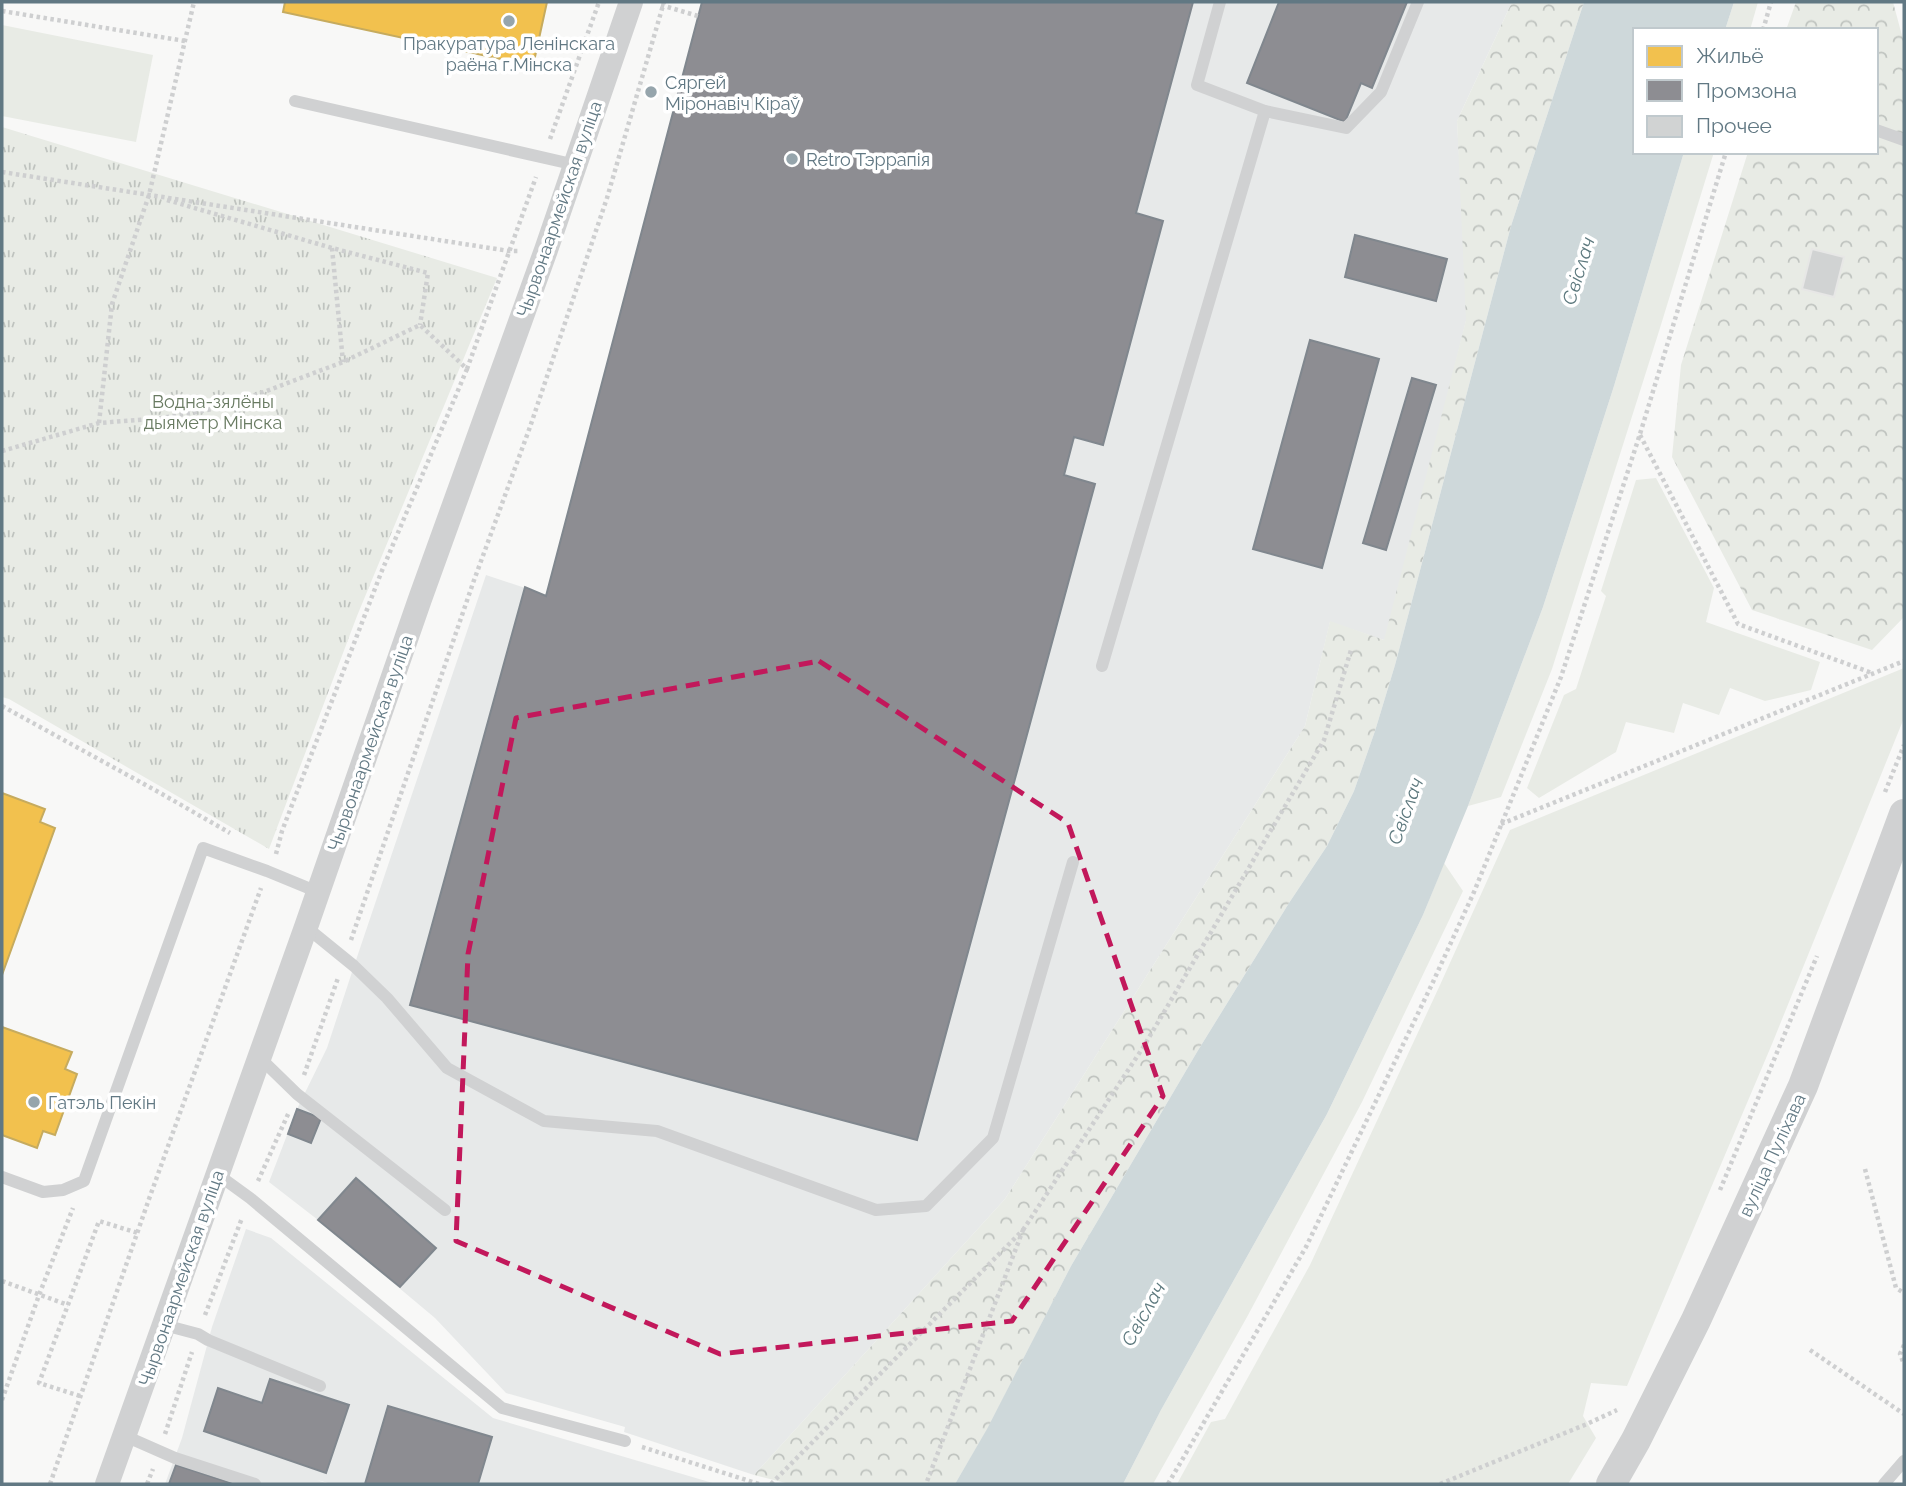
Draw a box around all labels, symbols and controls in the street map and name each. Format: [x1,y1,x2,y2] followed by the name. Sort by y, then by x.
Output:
[501,13,517,29] marker: Пракуратура Ленінскага раёна г.Мінска
[1633,28,1878,154] legend
[403,33,615,75] place label: Пракуратура Ленінскага раёна г.Мінска
[1696,43,1764,68] text: Жильё
[665,72,800,114] place label: Сяргей Міронавіч Кіраў
[1696,78,1797,103] text: Промзона
[643,84,659,100] marker: Сяргей Міронавіч Кіраў
[512,98,606,320] street label: Чырвонаармейская вуліца
[1696,113,1772,138] text: Прочее
[806,149,930,170] place label: Retro Тэррапія
[784,151,800,167] marker: Retro Тэррапія
[1557,234,1599,307] water label: Свіслач
[144,391,282,433] park label: Водна-зялёны дыяметр Мінска
[323,632,417,854] street label: Чырвонаармейская вуліца
[1383,774,1427,847] water label: Свіслач
[1734,1090,1810,1220] street label: вуліца Пуліхава
[48,1092,156,1113] place label: Гатэль Пекін
[26,1094,42,1110] marker: Гатэль Пекін
[134,1167,228,1389] street label: Чырвонаармейская вуліца
[1117,1278,1170,1350] water label: Свіслач

